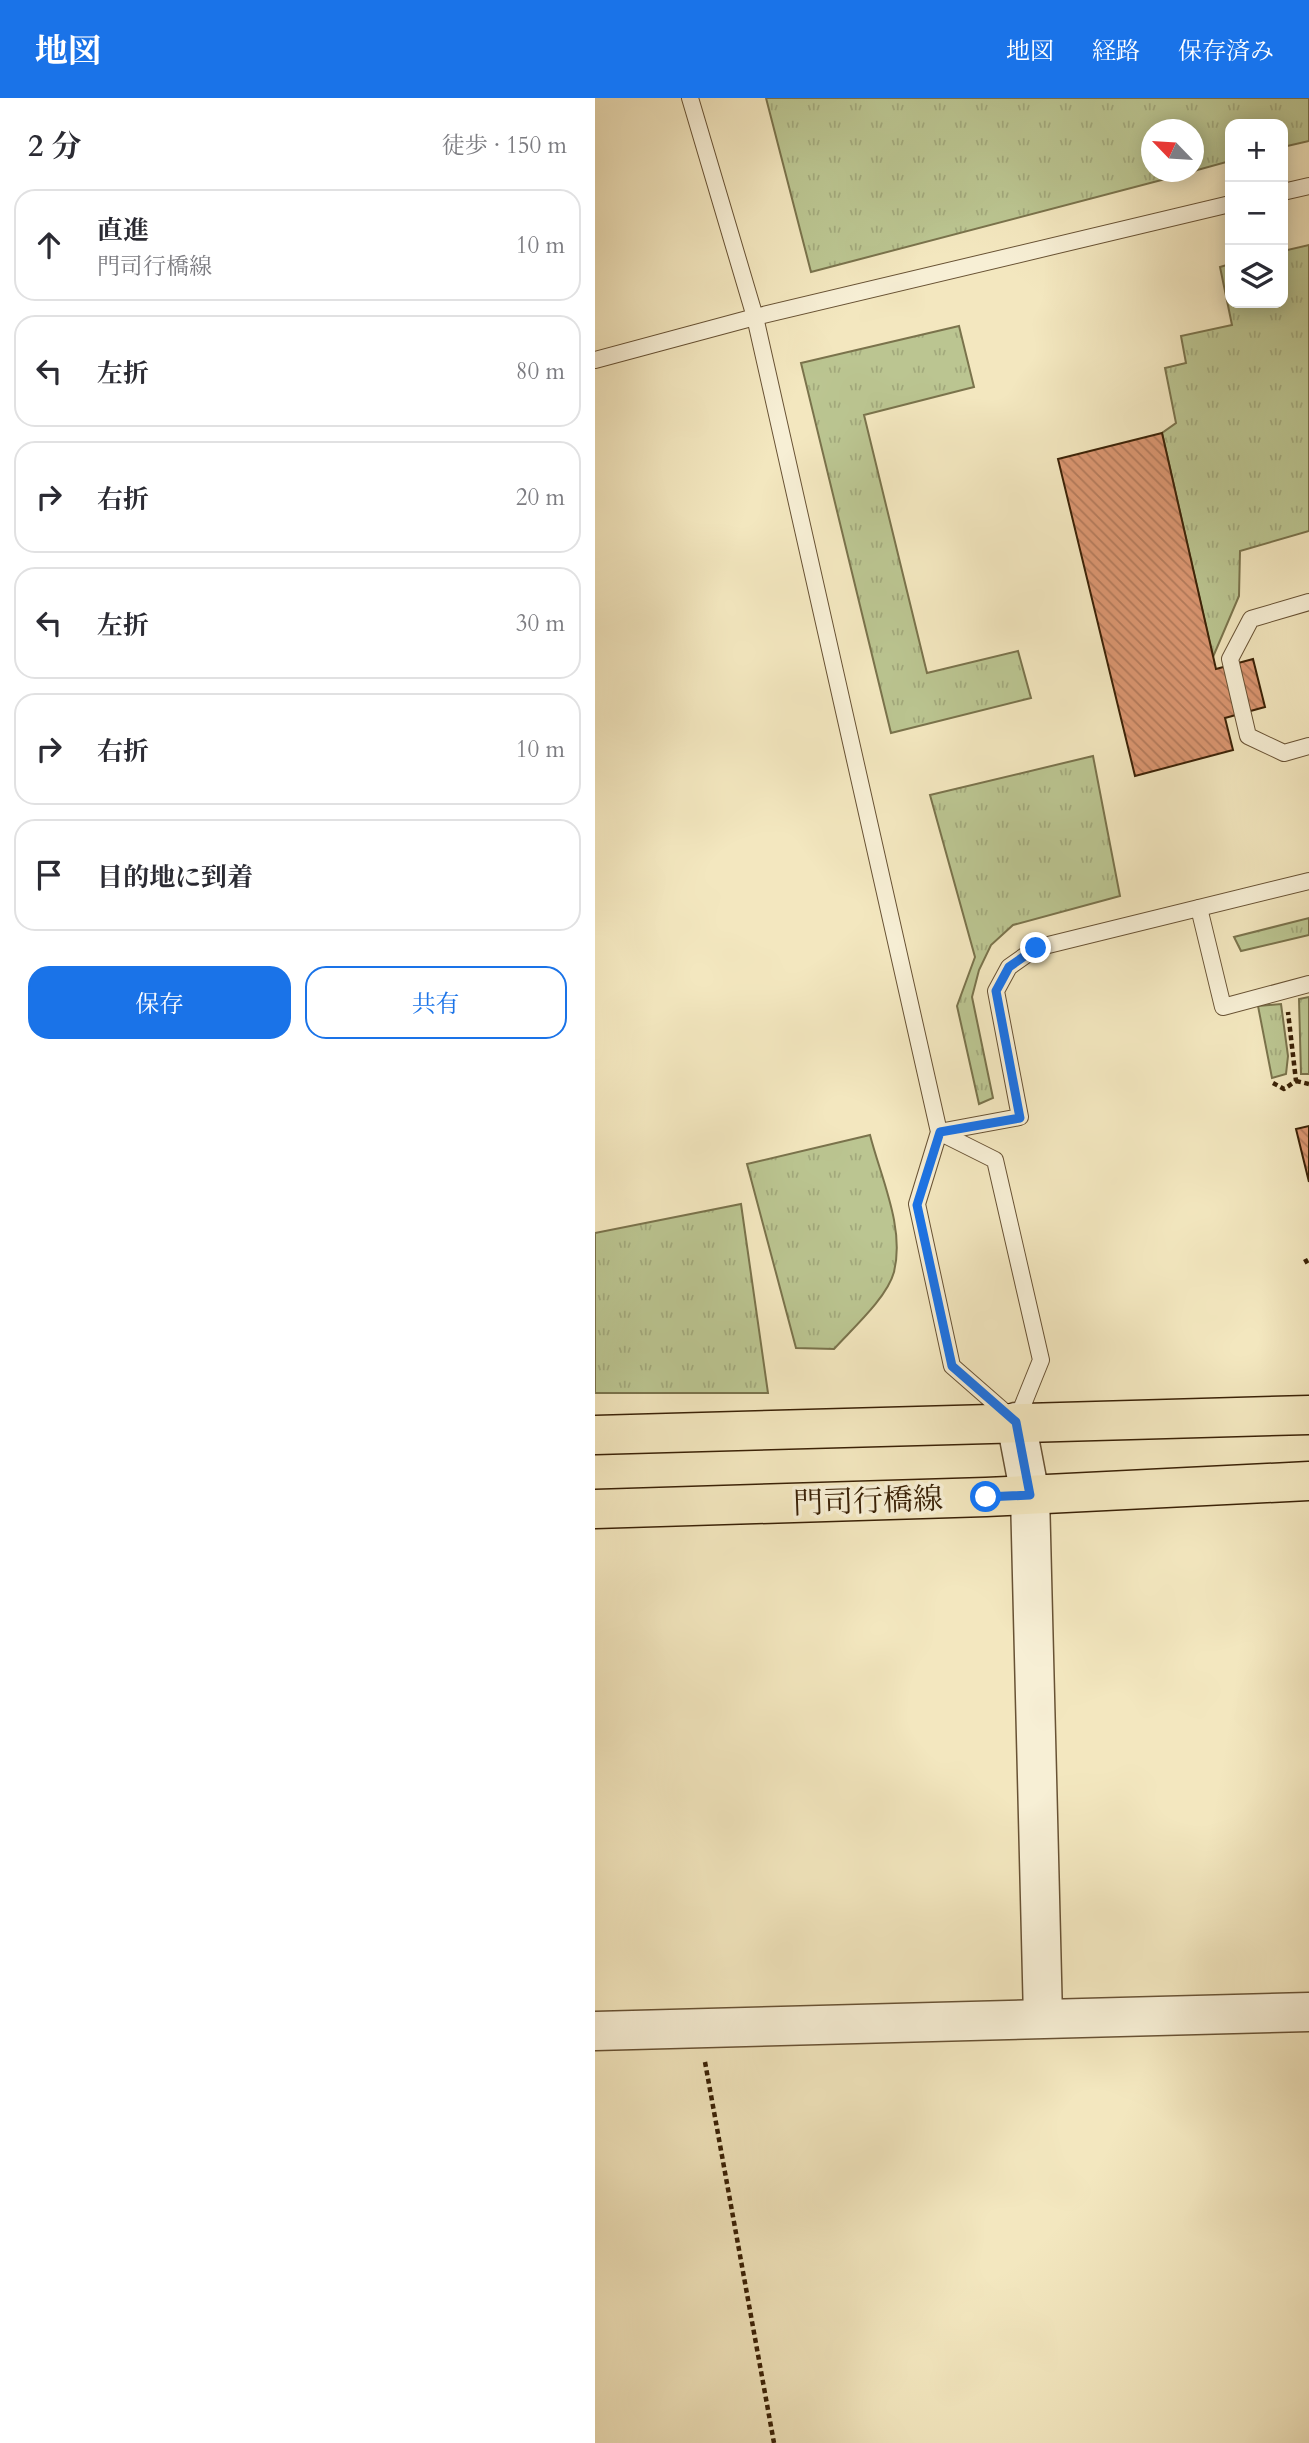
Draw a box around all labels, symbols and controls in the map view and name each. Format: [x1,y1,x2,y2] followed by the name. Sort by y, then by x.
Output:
[35,29,101,74] text: 地図
[1006,35,1054,68] text: 地図
[1092,35,1140,68] text: 経路
[1178,35,1274,68] text: 保存済み
[1141,119,1204,182] north arrow
[1225,119,1288,308] map controls
[1225,119,1288,182] button: +
[28,126,81,167] text: 2 分
[442,130,567,161] text: 徒歩 · 150 m
[1225,182,1288,245] button: −
[97,213,149,248] text: 直進
[30,226,68,264] icon: ahead
[516,230,565,261] text: 10 m
[1225,245,1288,308] button: layers
[97,251,212,282] text: 門司行橋線
[30,352,68,390] icon: left
[97,356,149,391] text: 左折
[516,356,565,387] text: 80 m
[30,478,68,516] icon: right
[97,482,149,517] text: 右折
[516,482,565,513] text: 20 m
[30,604,68,642] icon: left
[97,608,149,643] text: 左折
[516,608,565,639] text: 30 m
[30,730,68,768] icon: right
[97,734,149,769] text: 右折
[516,734,565,765] text: 10 m
[30,856,68,894] icon: arrive
[97,860,253,895] text: 目的地に到着
[1020,932,1051,963] route end
[28,966,291,1039] button: 保存
[305,966,567,1039] button: 共有
[792,1478,944,1525] street label: 門司行橋線
[970,1481,1001,1512] route start

